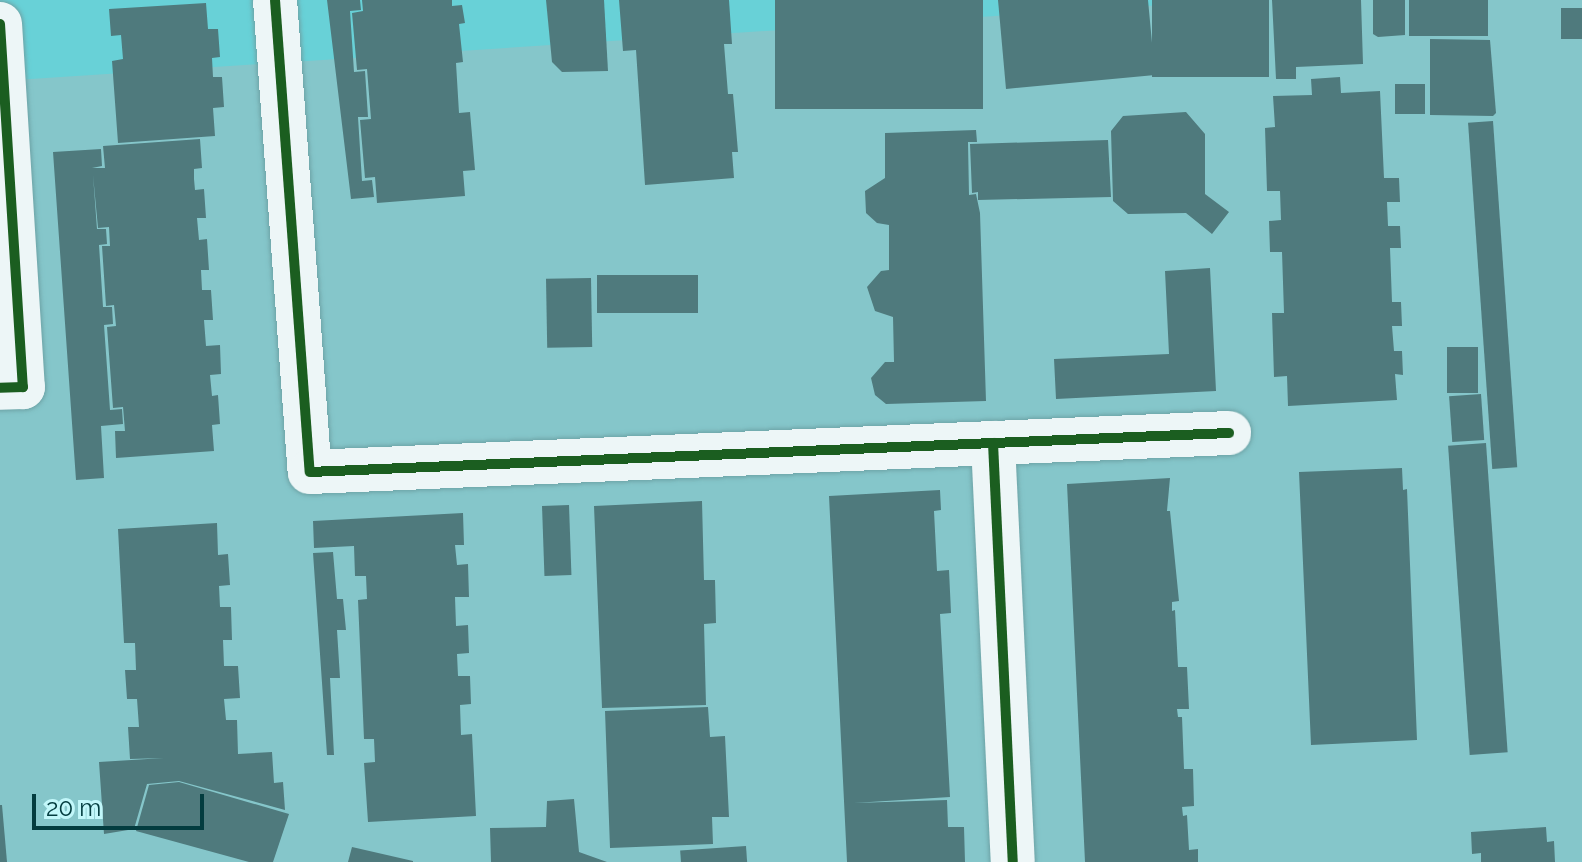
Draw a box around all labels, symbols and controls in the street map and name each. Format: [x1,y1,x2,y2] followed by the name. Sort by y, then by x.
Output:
[36,778,208,828] scale bar
[46,793,101,822] text: 20 m

